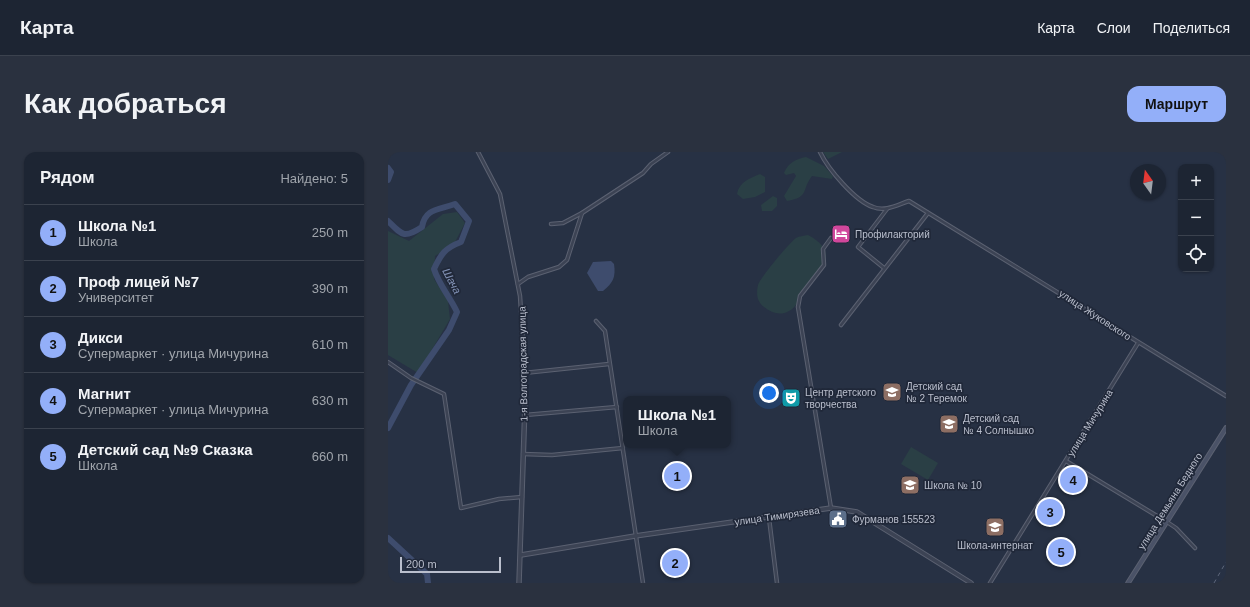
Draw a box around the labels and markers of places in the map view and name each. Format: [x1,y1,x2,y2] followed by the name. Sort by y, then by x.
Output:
[830,223,852,245] hotel icon: Профилакторий
[855,229,930,240] place label: Профилакторий
[881,381,903,403] school or university icon: Детский сад № 2 Теремок
[906,381,968,404] place label: Детский сад № 2 Теремок
[780,387,802,409] theatre icon: Центр детского творчества
[805,387,876,410] place label: Центр детского творчества
[938,413,960,435] school or university icon: Детский сад № 4 Солнышко
[963,413,1034,436] place label: Детский сад № 4 Солнышко
[664,461,690,491] pin: 1
[1060,465,1086,495] pin: 4
[899,474,921,496] school or university icon: Школа № 10
[924,480,982,491] place label: Школа № 10
[1037,497,1063,527] pin: 3
[827,508,849,530] public building icon: Фурманов 155523
[852,514,935,525] place label: Фурманов 155523
[984,516,1006,538] school or university icon: Школа-интернат
[1048,537,1074,567] pin: 5
[957,540,1033,551] place label: Школа-интернат
[662,548,688,578] pin: 2

